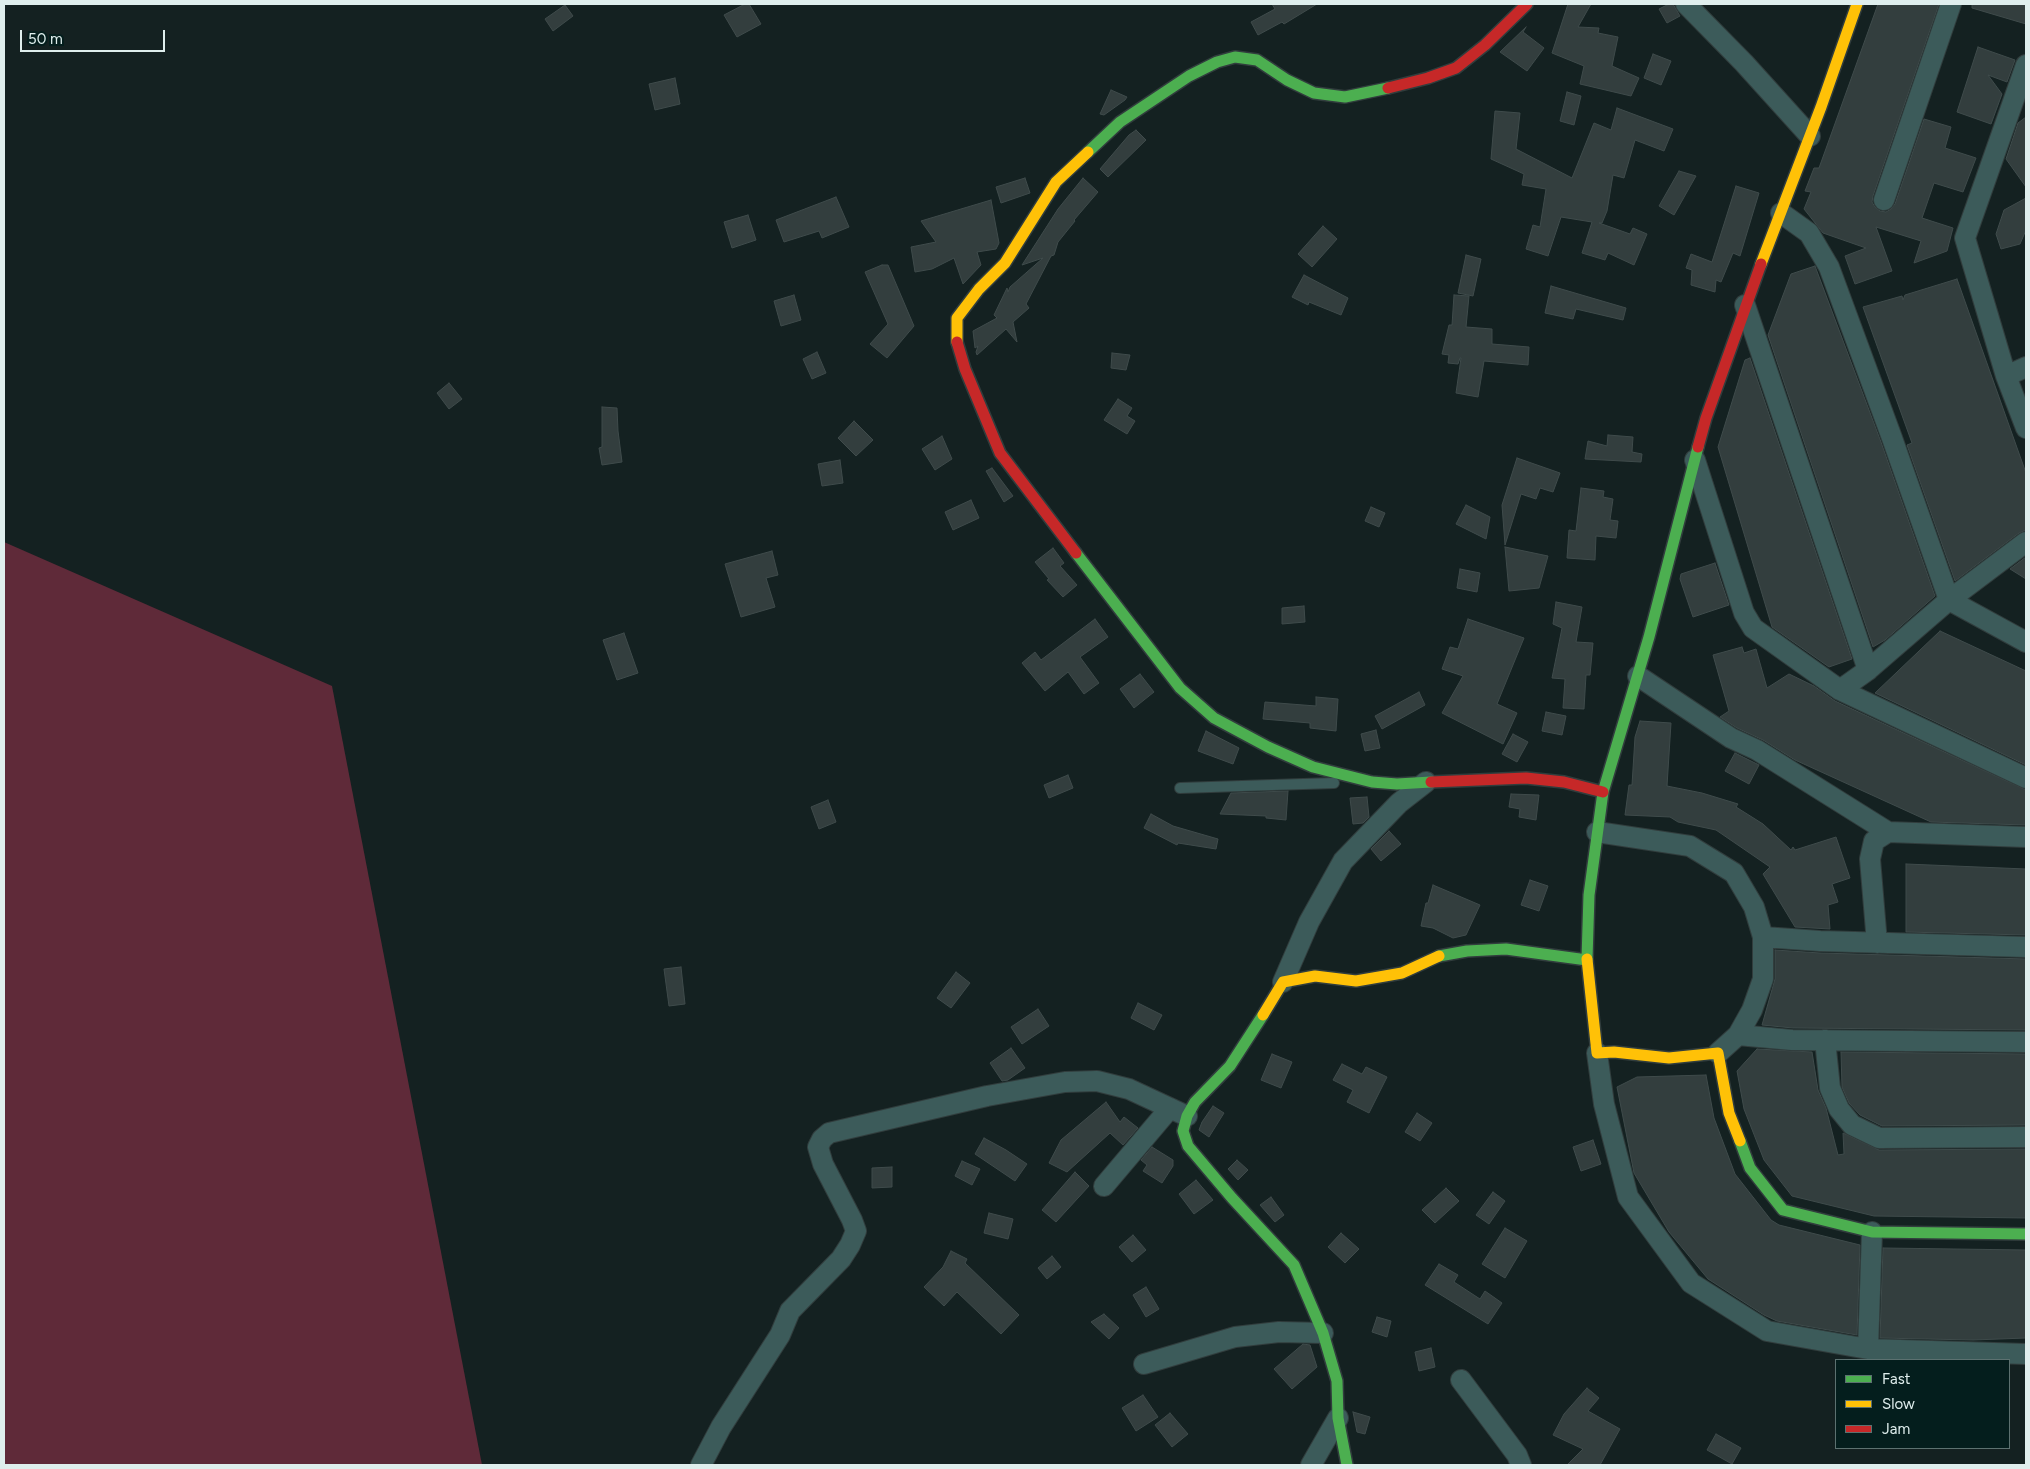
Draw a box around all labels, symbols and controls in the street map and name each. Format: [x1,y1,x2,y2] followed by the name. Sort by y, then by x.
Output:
[22,20,168,52] scale bar
[28,30,63,48] text: 50 m
[1835,1359,2010,1449] legend
[1882,1370,1910,1388] text: Fast
[1882,1395,1915,1413] text: Slow
[1882,1420,1910,1438] text: Jam

